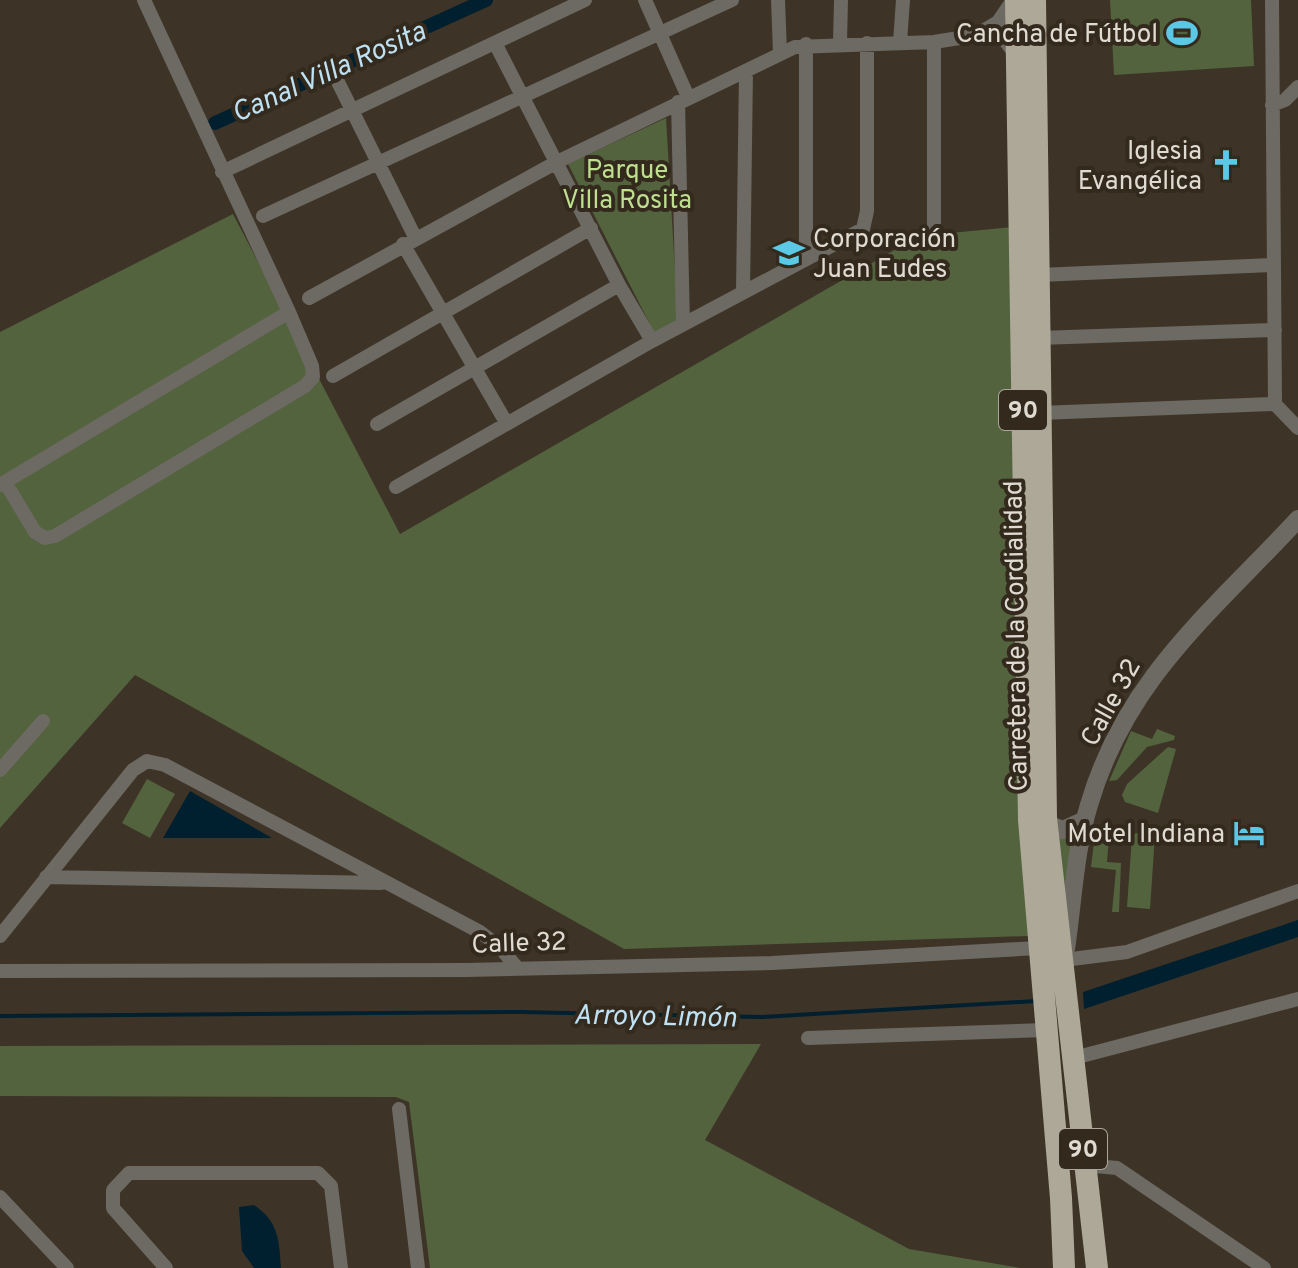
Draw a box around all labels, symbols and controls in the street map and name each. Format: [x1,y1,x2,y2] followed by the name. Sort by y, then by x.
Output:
[227,15,432,133] water label: Canal Villa Rosita
[1165,16,1199,50] sports icon: Cancha de Fútbol
[956,19,1158,52] place label: Cancha de Fútbol
[1078,136,1202,199] place label: Iglesia Evangélica
[1209,148,1243,182] church icon: Iglesia Evangélica
[562,155,692,218] park label: Parque Villa Rosita
[813,224,956,287] place label: Corporación Juan Eudes
[772,236,806,270] school or university icon: Corporación Juan Eudes
[999,390,1047,430] road number: 90
[998,480,1037,792] street label: Carretera de la Cordialidad
[1075,654,1150,753] street label: Calle 32
[1232,816,1266,850] hotel icon: Motel Indiana
[1067,819,1225,852] place label: Motel Indiana
[471,926,567,963] street label: Calle 32
[573,999,737,1037] water label: Arroyo Limón
[1059,1129,1107,1169] road number: 90

